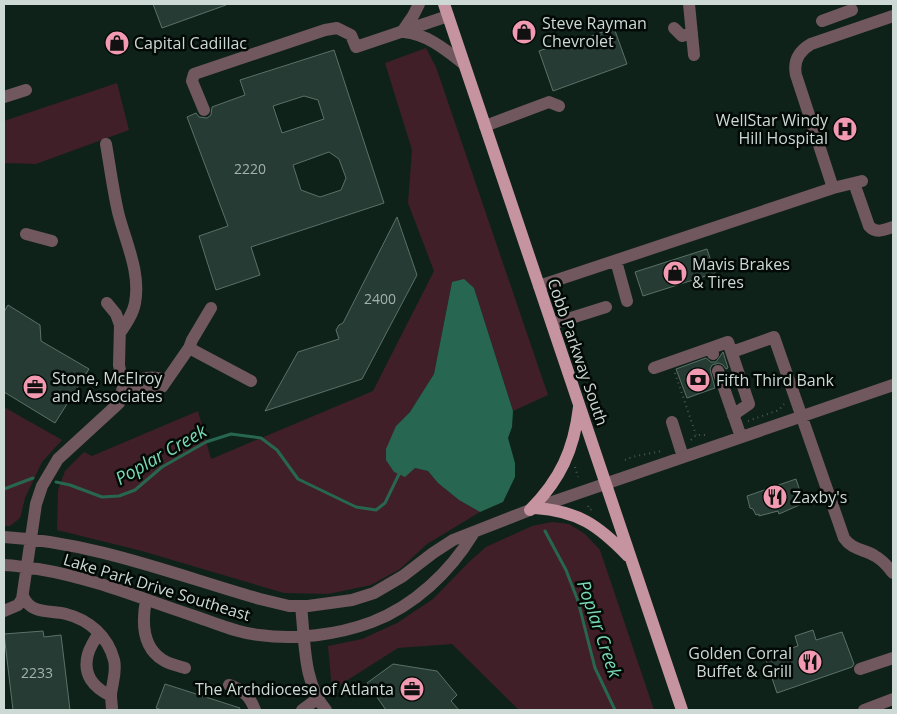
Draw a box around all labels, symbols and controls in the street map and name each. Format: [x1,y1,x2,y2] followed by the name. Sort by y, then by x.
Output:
[542,12,647,52] place label: Steve Rayman Chevrolet
[511,19,537,45] shop icon: Steve Rayman Chevrolet
[104,30,130,56] shop icon: Capital Cadillac
[134,32,247,54] place label: Capital Cadillac
[716,109,829,149] place label: WellStar Windy Hill Hospital
[832,116,858,142] hospital icon: WellStar Windy Hill Hospital
[234,159,266,178] house number: 2220
[692,253,790,293] place label: Mavis Brakes & Tires
[662,260,688,286] shop icon: Mavis Brakes & Tires
[543,276,613,428] street label: Cobb Parkway South
[364,289,396,308] house number: 2400
[52,367,163,407] place label: Stone, McElroy and Associates
[685,367,711,393] bank icon: Fifth Third Bank
[716,369,835,391] place label: Fifth Third Bank
[22,374,48,400] office icon: Stone, McElroy and Associates
[110,418,212,490] water label: Poplar Creek
[762,484,788,510] restaurant icon: Zaxby's
[792,486,847,508] place label: Zaxby's
[61,548,254,626] street label: Lake Park Drive Southeast
[572,577,628,682] water label: Poplar Creek
[688,642,792,682] place label: Golden Corral Buffet & Grill
[797,649,823,675] restaurant icon: Golden Corral Buffet & Grill
[21,663,53,682] house number: 2233
[399,676,425,702] office icon: The Archdiocese of Atlanta
[195,678,394,700] place label: The Archdiocese of Atlanta

